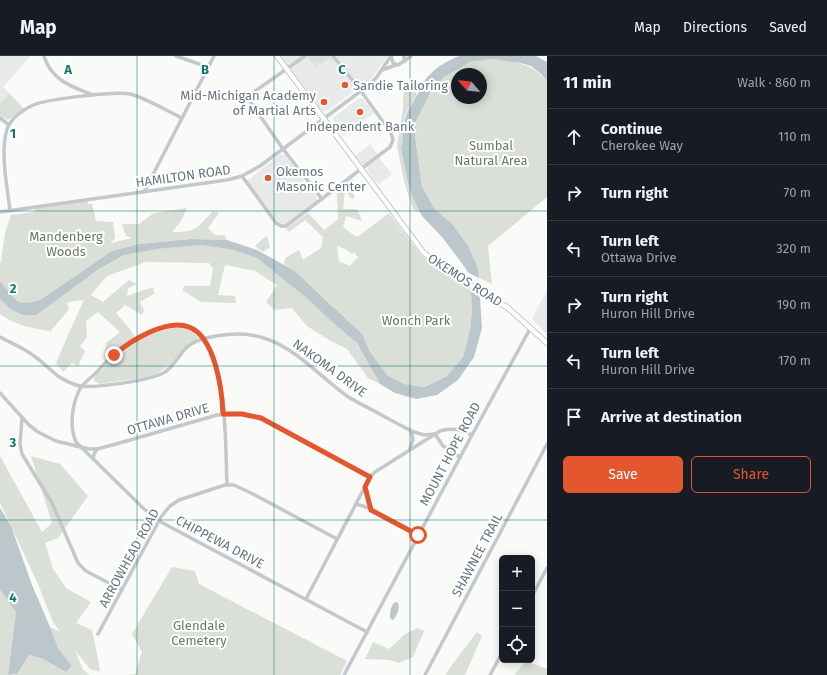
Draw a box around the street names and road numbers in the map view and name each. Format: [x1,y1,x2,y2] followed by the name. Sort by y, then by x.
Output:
[135,162,231,190] street label: HAMILTON ROAD
[425,250,505,310] street label: OKEMOS ROAD
[290,336,370,400] street label: NAKOMA DRIVE
[125,400,211,438] street label: OTTAWA DRIVE
[416,400,484,508] street label: MOUNT HOPE ROAD
[96,506,162,610] street label: ARROWHEAD ROAD
[449,510,506,599] street label: SHAWNEE TRAIL
[173,512,267,572] street label: CHIPPEWA DRIVE

